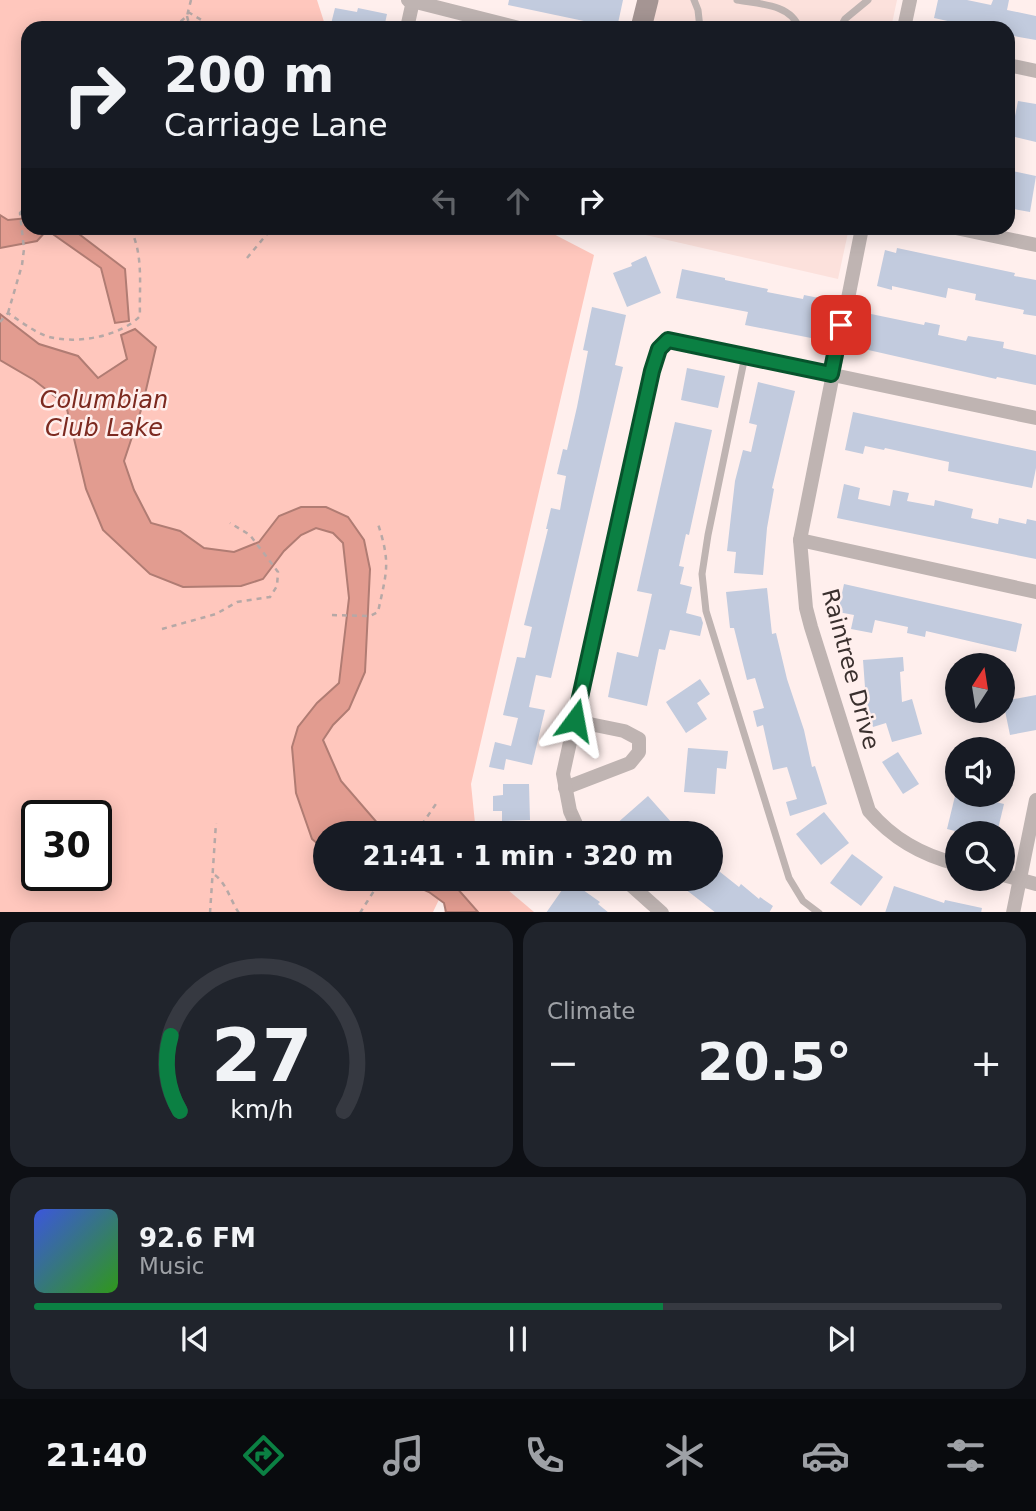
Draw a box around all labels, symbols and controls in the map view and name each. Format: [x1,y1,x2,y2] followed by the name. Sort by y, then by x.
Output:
[164,47,334,104] text: 200 m
[49,49,140,140] icon: right
[164,106,388,144] text: Carriage Lane
[426,182,464,220] icon: left
[499,182,537,220] icon: ahead
[572,182,610,220] icon: right
[811,295,871,355] pin
[822,306,860,344] icon: arrive
[40,386,168,442] water label: Columbian Club Lake
[817,586,885,752] street label: Raintree Drive
[945,653,1015,723] north arrow
[945,653,1015,891] map controls
[538,683,612,757] position arrow
[945,737,1015,807] button: sound
[21,800,112,891] speed limit sign: 30
[945,821,1015,891] button: search
[363,841,673,871] text: 21:41 · 1 min · 320 m
[547,998,636,1024] text: Climate
[211,1013,312,1098] text: 27
[697,1032,852,1092] text: 20.5°
[547,1041,579,1085] text: −
[970,1041,1002,1085] text: +
[230,1094,293,1123] text: km/h
[139,1223,256,1253] text: 92.6 FM
[139,1253,204,1279] text: Music
[176,1320,214,1358] icon: previous
[499,1320,537,1358] icon: pause
[822,1320,860,1358] icon: next
[239,1431,288,1480] icon: directions
[379,1431,428,1480] icon: music
[520,1431,569,1480] icon: phone
[660,1431,709,1480] icon: climate
[801,1431,850,1480] icon: car
[941,1431,990,1480] icon: filters
[46,1436,148,1474] text: 21:40

